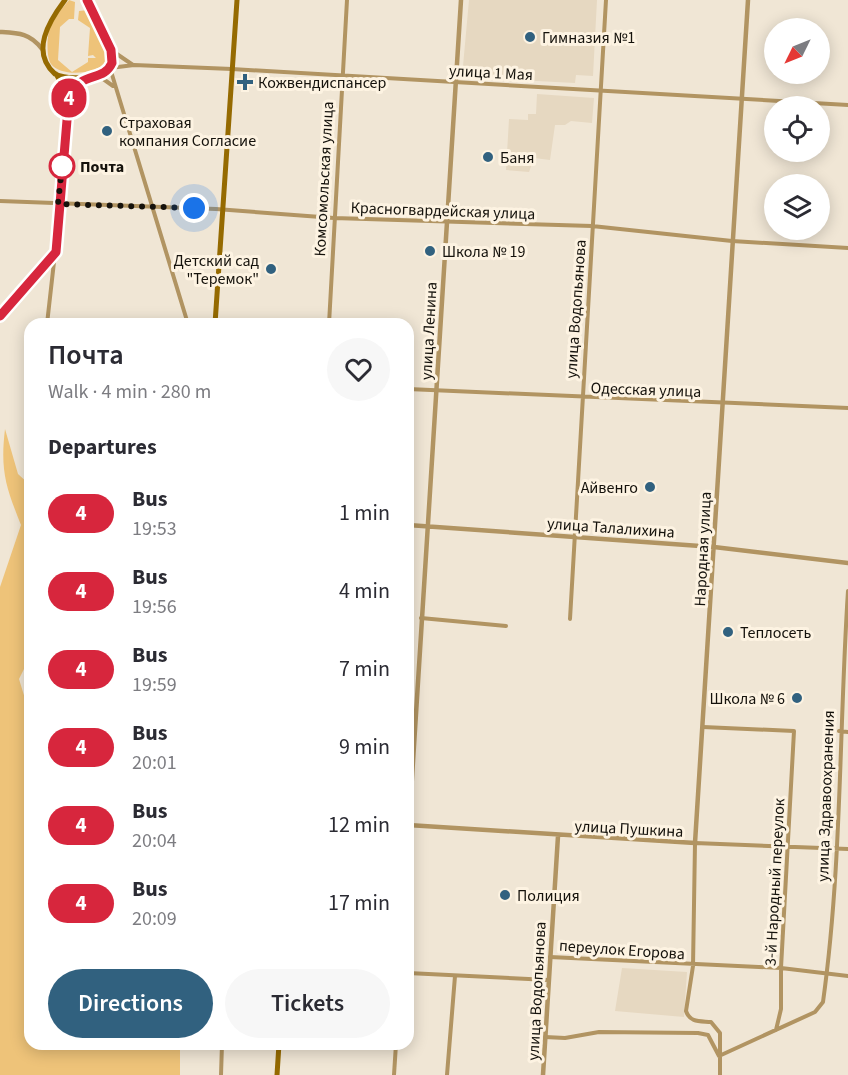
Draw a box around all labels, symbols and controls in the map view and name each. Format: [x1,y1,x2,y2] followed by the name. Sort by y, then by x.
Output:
[764,18,830,84] north arrow
[764,18,830,240] map controls
[542,27,635,49] place label: Гимназия №1
[523,30,537,44] marker: Гимназия №1
[448,60,534,86] street label: улица 1 Мая
[258,72,387,94] place label: Кожвендиспансер
[236,73,254,91] marker: Кожвендиспансер
[50,78,88,118] line badge: 4
[63,83,75,113] text: 4
[764,96,830,162] button: locate
[309,101,339,257] street label: Комсомольская улица
[119,112,256,152] place label: Страховая компания Согласие
[100,124,114,138] marker: Страховая компания Согласие
[500,147,535,169] place label: Баня
[481,150,495,164] marker: Баня
[49,153,75,179] marker: Почта
[80,156,124,178] place label: Почта
[764,174,830,240] button: layers
[179,193,209,223] your location
[350,197,536,225] street label: Красногвардейская улица
[560,239,592,379] street label: улица Водопьянова
[442,241,526,263] place label: Школа № 19
[423,244,437,258] marker: Школа № 19
[174,250,259,290] place label: Детский сад "Теремок"
[264,262,278,276] marker: Детский сад "Теремок"
[415,281,443,381] street label: улица Ленина
[48,335,124,375] text: Почта
[327,338,390,401] button: heart
[590,377,702,403] street label: Одесская улица
[48,378,211,406] text: Walk · 4 min · 280 m
[48,431,157,463] text: Departures
[581,477,638,499] place label: Айвенго
[643,480,657,494] marker: Айвенго
[132,483,168,515] text: Bus
[689,491,717,607] street label: Народная улица
[339,497,390,529] text: 1 min
[75,498,87,528] text: 4
[546,513,676,543] street label: улица Талалихина
[132,515,177,543] text: 19:53
[132,561,168,593] text: Bus
[339,575,390,607] text: 4 min
[75,576,87,606] text: 4
[132,593,177,621] text: 19:56
[740,622,812,644] place label: Теплосеть
[721,625,735,639] marker: Теплосеть
[132,639,168,671] text: Bus
[339,653,390,685] text: 7 min
[75,654,87,684] text: 4
[132,671,177,699] text: 19:59
[709,688,785,710] place label: Школа № 6
[790,691,804,705] marker: Школа № 6
[812,710,840,882] street label: улица Здравоохранения
[132,717,168,749] text: Bus
[339,731,390,763] text: 9 min
[75,732,87,762] text: 4
[132,749,177,777] text: 20:01
[132,795,168,827] text: Bus
[760,798,790,966] street label: 3-й Народный переулок
[328,809,390,841] text: 12 min
[75,810,87,840] text: 4
[574,815,684,843] street label: улица Пушкина
[132,827,177,855] text: 20:04
[132,873,168,905] text: Bus
[517,885,580,907] place label: Полиция
[328,887,390,919] text: 17 min
[75,888,87,918] text: 4
[498,888,512,902] marker: Полиция
[132,905,177,933] text: 20:09
[522,921,552,1061] street label: улица Водопьянова
[558,935,686,965] street label: переулок Егорова
[48,969,213,1038] button: Directions
[225,969,390,1038] button: Tickets

